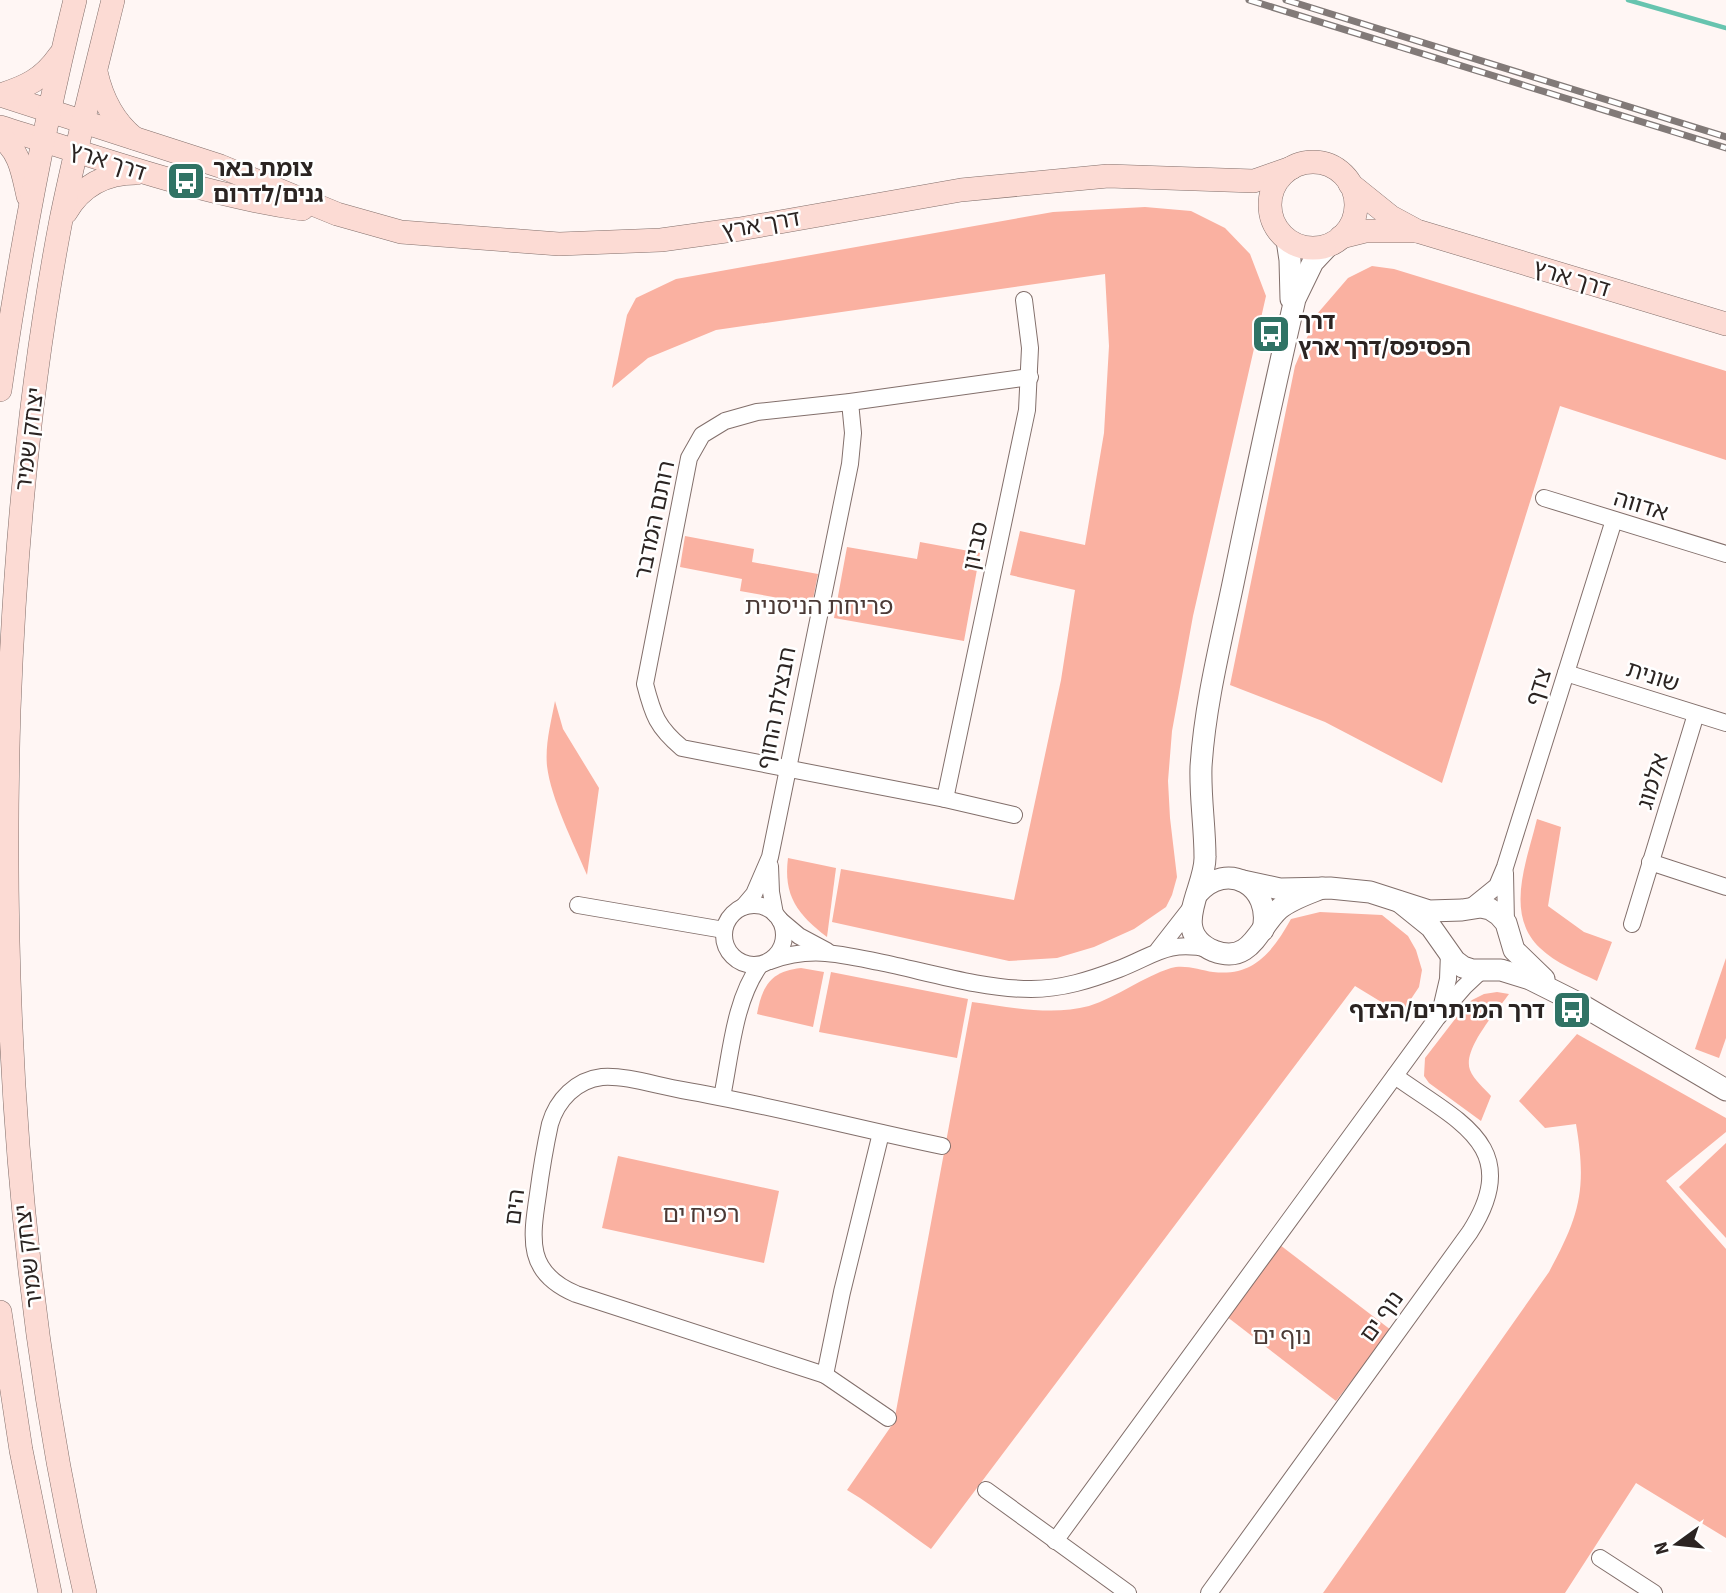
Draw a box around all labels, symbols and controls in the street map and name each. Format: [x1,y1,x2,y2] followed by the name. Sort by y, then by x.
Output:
[65,134,151,189] street label: דרך ארץ
[213,152,324,211] place label: צומת באר גנים/לדרום
[165,160,207,202] bus stop icon: צומת באר גנים/לדרום
[719,201,803,248] street label: דרך ארץ
[1529,251,1615,306] street label: דרך ארץ
[1298,305,1471,364] place label: דרך הפסיפס/דרך ארץ
[1250,313,1292,355] bus stop icon: דרך הפסיפס/דרך ארץ
[7,385,52,493] street label: יצחק שמיר
[626,458,683,583] street label: רותם המדבר
[1610,482,1672,529] street label: אדווה
[954,519,997,574] street label: סביון
[745,589,893,624] district label: פריחת הניסנית
[748,644,805,772] street label: חבצלת החוף
[1622,652,1684,701] street label: שונית
[1517,664,1560,710] street label: צדף
[1628,749,1677,813] street label: אלמוג
[1551,989,1593,1031] bus stop icon: דרך המיתרים/הצדף
[1349,994,1545,1027] place label: דרך המיתרים/הצדף
[496,1187,533,1227] street label: הים
[662,1197,740,1232] district label: רפיח ים
[6,1202,51,1310] street label: יצחק שמיר
[1352,1284,1411,1349] street label: נוף ים
[1253,1319,1311,1354] district label: נוף ים
[1642,1509,1712,1579] north arrow
[1647,1538,1677,1558] text: N

